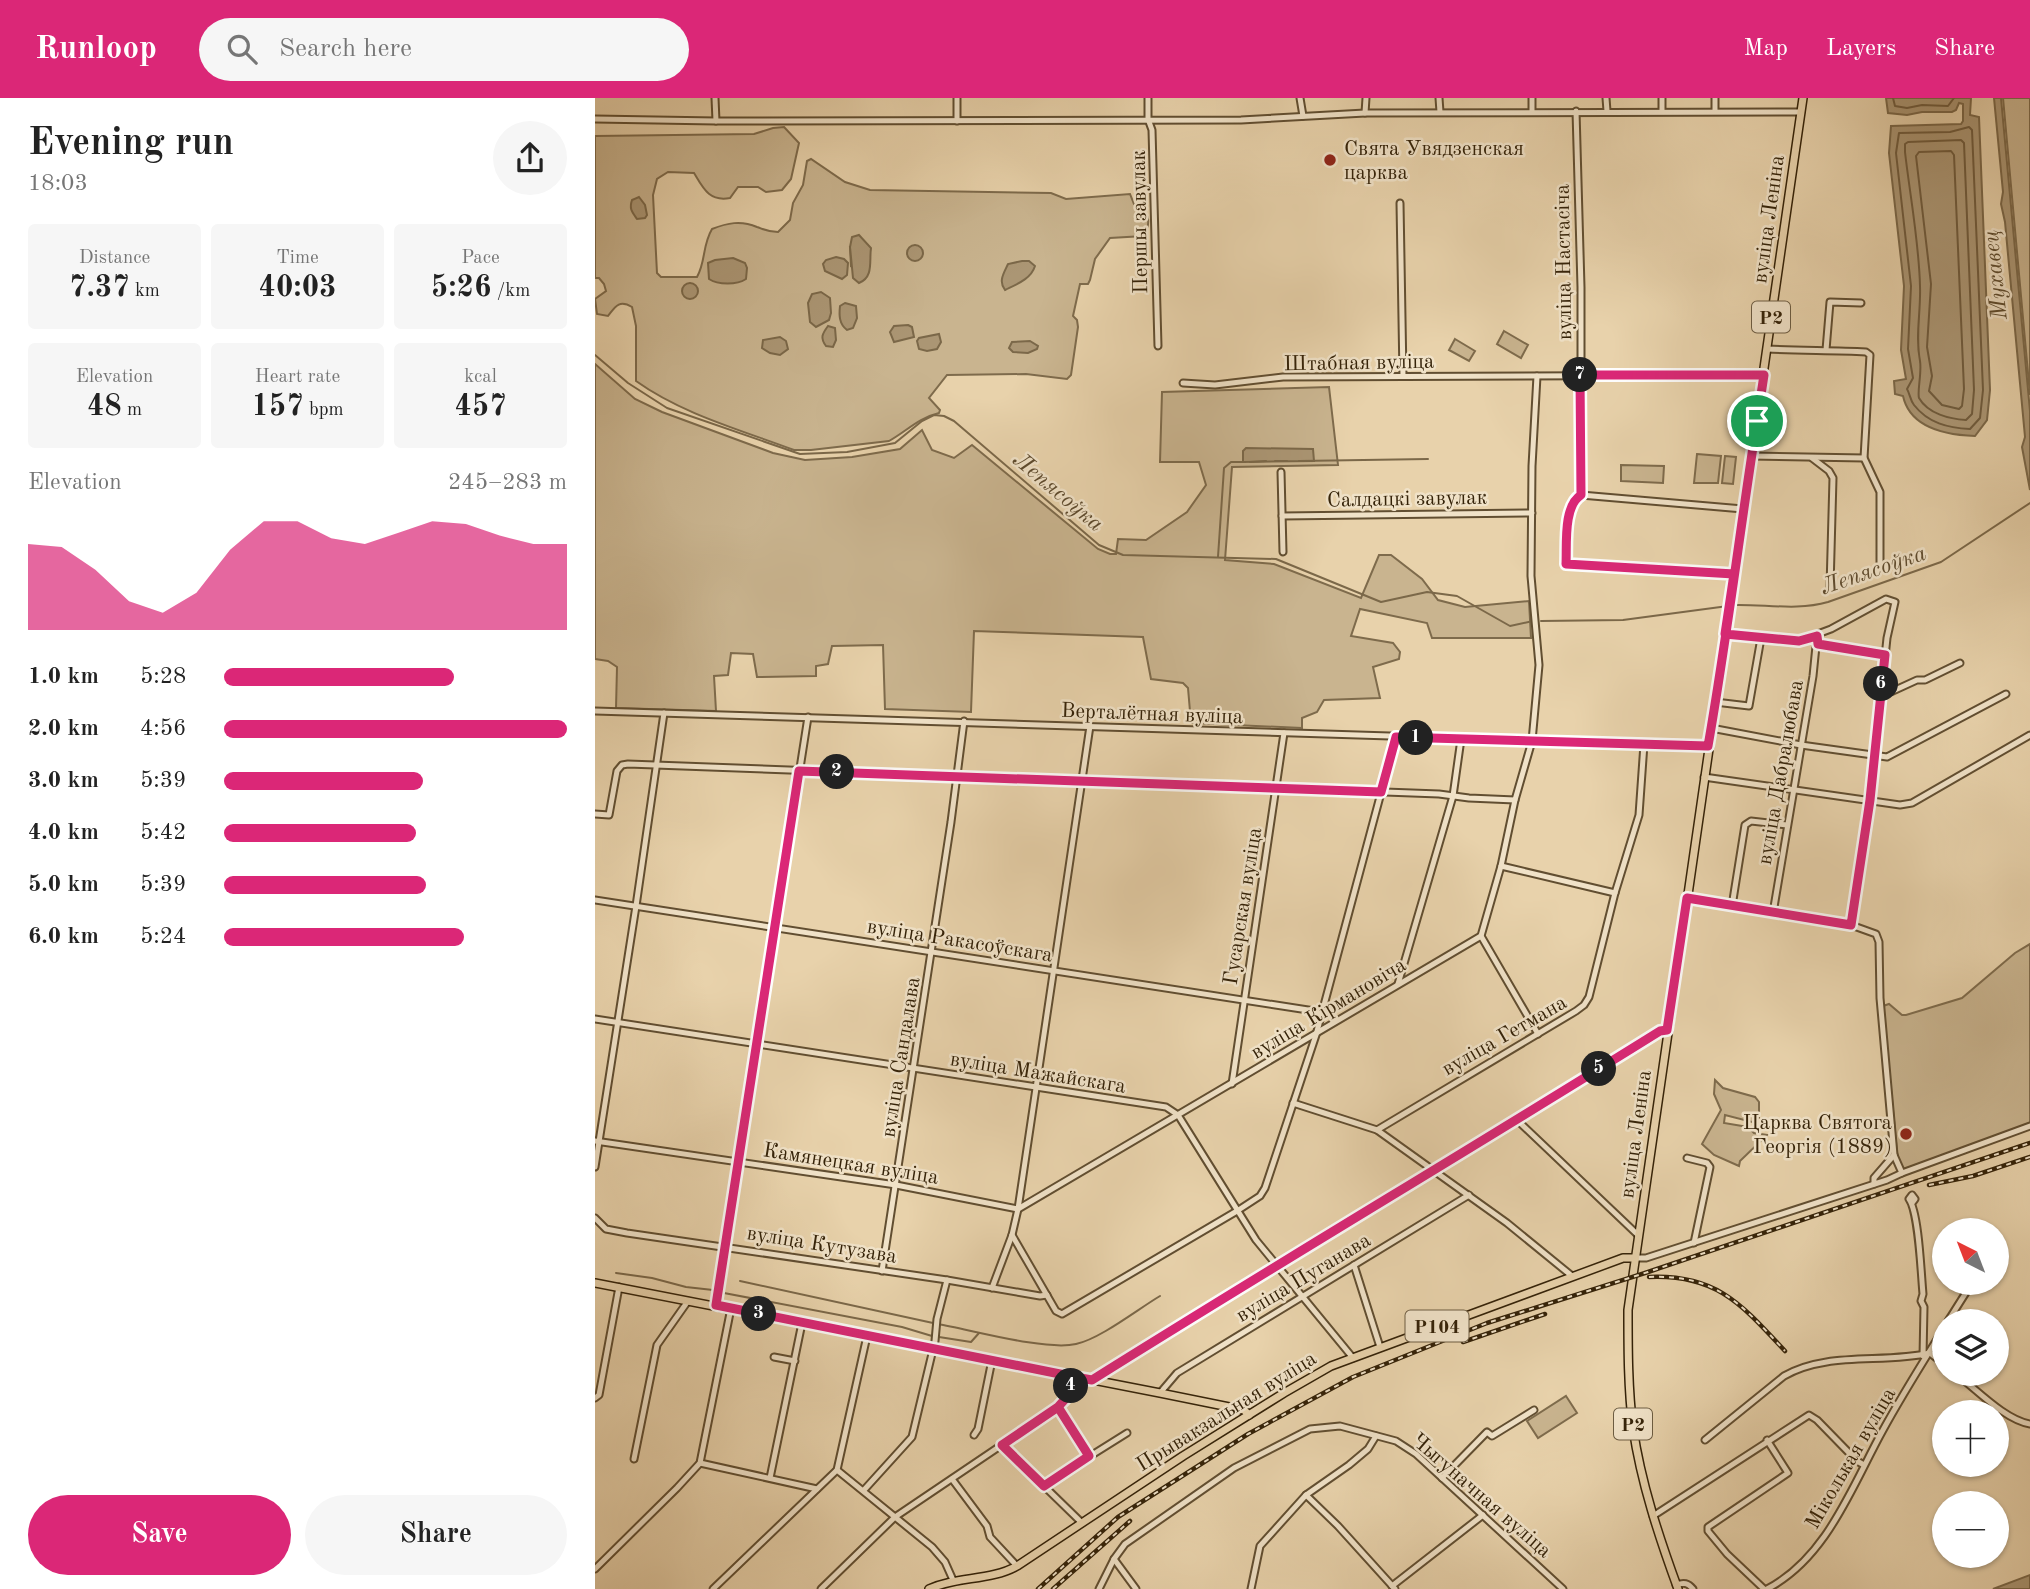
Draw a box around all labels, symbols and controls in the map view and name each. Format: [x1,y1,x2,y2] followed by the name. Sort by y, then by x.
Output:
[199,18,689,81] search box
[223,30,261,68] icon: search
[35,33,157,66] text: Runloop
[279,36,412,62] text: Search here
[1744,37,1788,61] text: Map
[1826,37,1896,61] text: Layers
[1934,37,1995,61] text: Share
[493,121,567,195] button: share
[28,125,234,163] text: Evening run
[1344,139,1524,184] place label: Свята Увядзенская царква
[1129,149,1152,294] street label: Першы завулак
[1322,152,1338,168] marker: Свята Увядзенская царква
[1750,154,1789,285] street label: вуліца Леніна
[28,172,88,195] text: 18:03
[1553,184,1576,340] street label: вуліца Настасіча
[1979,229,2013,322] water label: Мухавец
[79,249,150,268] text: Distance
[276,249,319,268] text: Time
[461,249,500,268] text: Pace
[69,273,130,303] text: 7.37
[259,273,337,303] text: 40:03
[431,273,491,303] text: 5:26
[130,282,160,301] text: km
[491,282,530,301] text: /km
[1752,302,1790,332] road number: Р2
[1284,352,1435,375] street label: Штабная вуліца
[1563,358,1597,392] pin: 7
[1574,365,1585,384] text: 7
[76,368,153,387] text: Elevation
[255,368,340,387] text: Heart rate
[464,368,497,387] text: kcal
[1727,391,1787,451] pin
[87,392,122,422] text: 48
[251,392,304,422] text: 157
[454,392,507,422] text: 457
[122,401,142,420] text: m
[304,401,344,420] text: bpm
[1738,402,1776,440] icon: arrive
[1008,448,1108,537] water label: Лепясоўка
[28,471,122,494] text: Elevation
[448,471,567,494] text: 245–283 m
[1327,488,1488,511] street label: Салдацкі завулак
[1818,542,1930,600] water label: Лепясоўка
[28,665,99,688] text: 1.0 km
[140,665,186,688] text: 5:28
[1863,666,1899,702] pin: 6
[1875,674,1886,693] text: 6
[1755,678,1808,866] street label: вуліца Дабралюбава
[1060,701,1243,728] street label: Верталётная вуліца
[28,717,99,740] text: 2.0 km
[140,717,186,740] text: 4:56
[1399,720,1433,756] pin: 1
[1410,728,1421,747] text: 1
[819,754,855,790] pin: 2
[831,762,842,781] text: 2
[28,769,99,792] text: 3.0 km
[140,769,186,792] text: 5:39
[28,821,99,844] text: 4.0 km
[140,821,186,844] text: 5:42
[1221,826,1266,987] street label: Гусарская вуліца
[28,873,99,896] text: 5.0 km
[140,873,186,896] text: 5:39
[865,916,1054,967] street label: вуліца Ракасоўскага
[28,925,99,948] text: 6.0 km
[140,925,186,948] text: 5:24
[1248,955,1410,1064] street label: вуліца Кірмановіча
[878,976,925,1139] street label: вуліца Сандалава
[1439,992,1571,1080] street label: вуліца Гетмана
[948,1049,1127,1098] street label: вуліца Мажайскага
[1581,1052,1616,1086] pin: 5
[1593,1059,1604,1078] text: 5
[1617,1069,1656,1200] street label: вуліца Леніна
[1743,1113,1892,1158] place label: Царква Святога Георгія (1889)
[1898,1126,1914,1142] marker: Царква Святога Георгія (1889)
[762,1140,940,1189] street label: Камянецкая вуліца
[1932,1218,2009,1295] north arrow
[1932,1218,2009,1568] map controls
[745,1223,898,1268] street label: вуліца Кутузава
[1233,1230,1375,1327] street label: вуліца Пуганава
[741,1296,777,1332] pin: 3
[753,1304,764,1323] text: 3
[1932,1309,2009,1386] button: layers
[1405,1310,1469,1342] road number: Р104
[1133,1348,1321,1476] street label: Прывакзальная вуліца
[1053,1368,1089,1404] pin: 4
[1065,1376,1076,1395] text: 4
[1802,1384,1900,1533] street label: Міколькая вуліца
[1932,1400,2009,1477] button: +
[1614,1408,1652,1440] road number: Р2
[1407,1430,1555,1562] street label: Чыгуначная вуліца
[1932,1491,2009,1568] button: −
[28,1495,291,1575] button: Save
[305,1495,567,1575] button: Share

